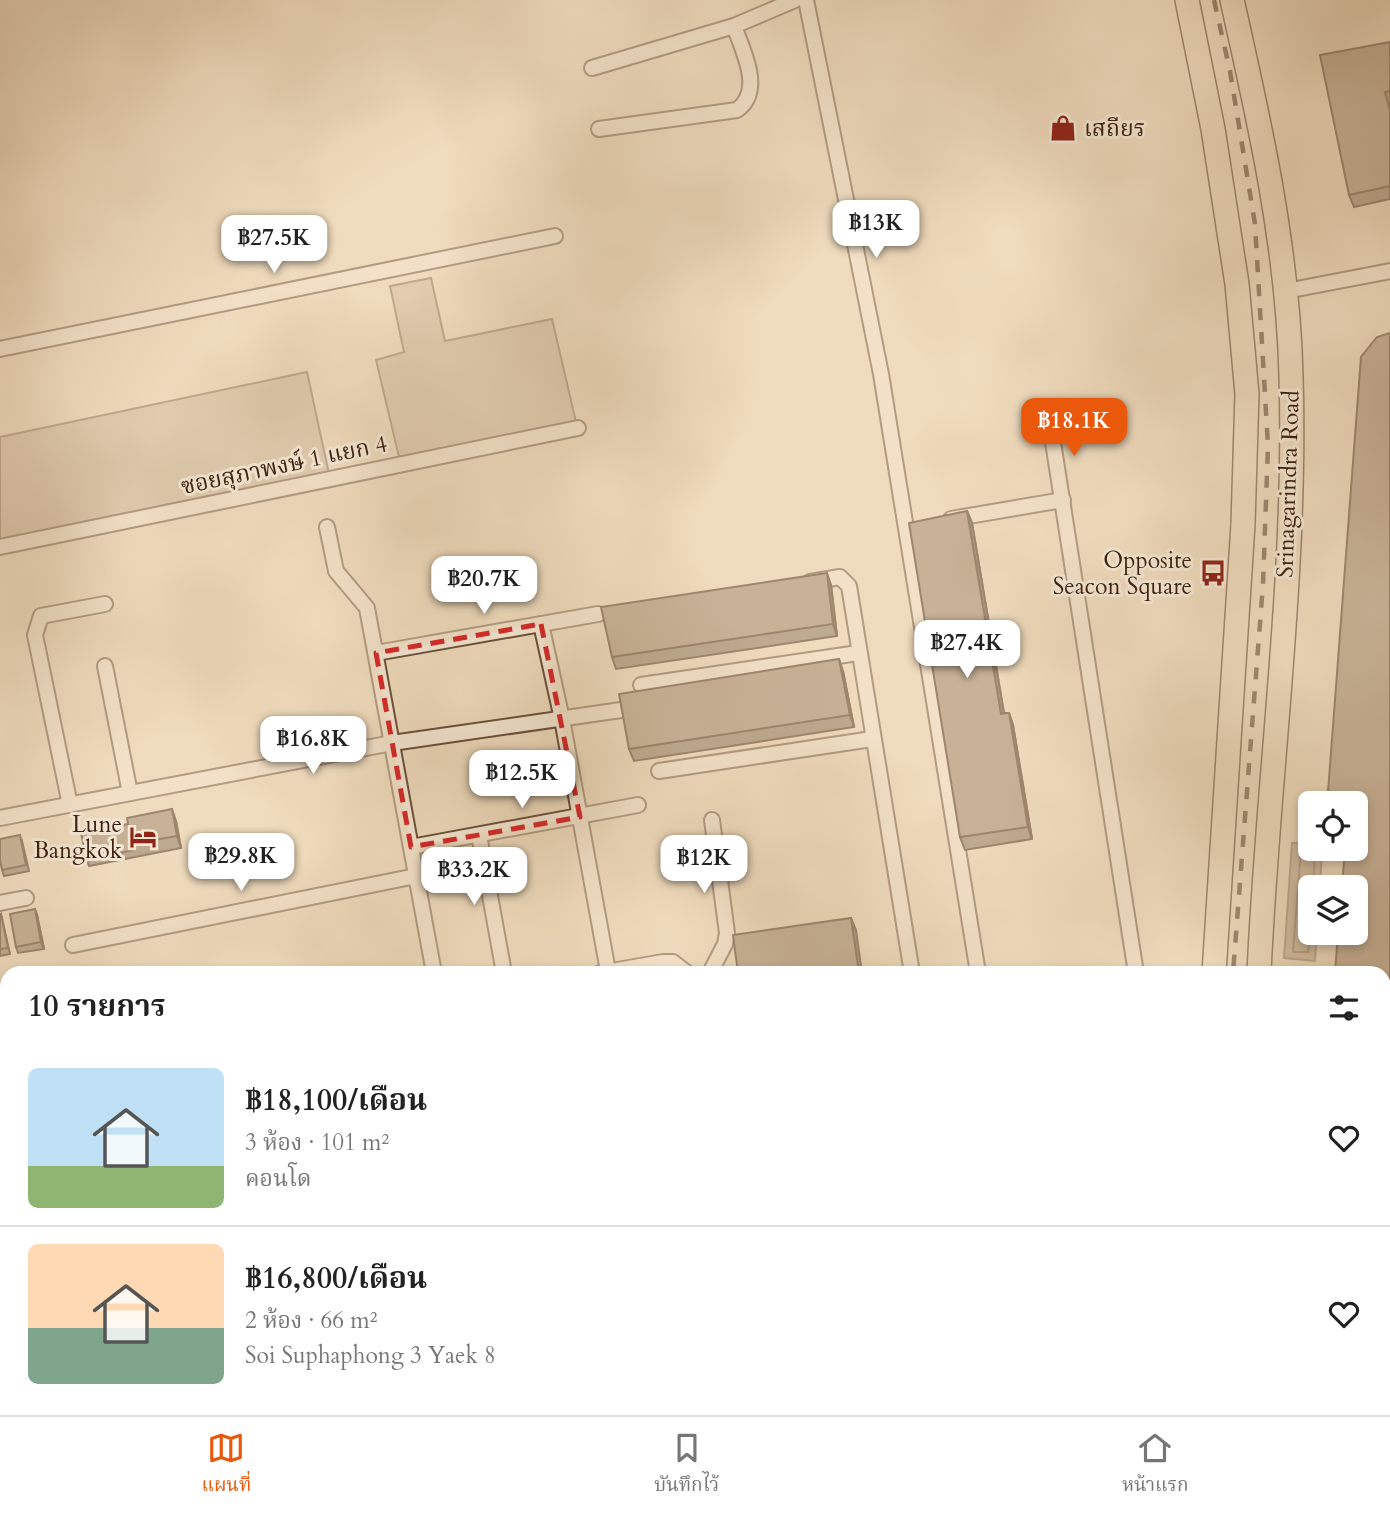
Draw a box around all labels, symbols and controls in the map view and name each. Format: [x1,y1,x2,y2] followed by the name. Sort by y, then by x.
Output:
[1048,113,1078,143] shop icon: เสถียร
[1084,113,1145,144] place label: เสถียร
[835,201,917,260] pin: ฿13K
[848,207,904,238] text: ฿13K
[217,216,331,275] pin: ฿27.5K
[237,222,311,253] text: ฿27.5K
[1269,389,1307,578] street label: Srinagarindra Road
[1017,398,1131,458] pin: ฿18.1K
[1037,405,1111,436] text: ฿18.1K
[178,428,390,502] street label: ซอยสุภาพงษ์ 1 แยก 4
[1053,545,1192,602] place label: Opposite Seacon Square
[427,556,541,616] pin: ฿20.7K
[1198,558,1228,588] bus stop icon: Opposite Seacon Square
[447,563,521,594] text: ฿20.7K
[910,620,1024,680] pin: ฿27.4K
[930,627,1004,658] text: ฿27.4K
[256,716,370,776] pin: ฿16.8K
[276,723,350,754] text: ฿16.8K
[465,750,579,810] pin: ฿12.5K
[485,757,559,788] text: ฿12.5K
[1298,791,1368,945] map controls
[1298,791,1368,861] button: locate
[33,809,123,866] place label: Lune Bangkok
[128,822,158,852] hotel icon: Lune Bangkok
[184,834,298,893] pin: ฿29.8K
[663,836,745,895] pin: ฿12K
[204,840,278,871] text: ฿29.8K
[676,842,732,873] text: ฿12K
[417,848,531,907] pin: ฿33.2K
[437,854,511,885] text: ฿33.2K
[1298,875,1368,945] button: layers
[28,986,166,1027] text: 10 รายการ
[1325,989,1363,1027] icon: filters
[245,1080,427,1121] text: ฿18,100/เดือน
[84,1096,168,1180] icon: home
[1325,1119,1363,1157] icon: heart
[245,1127,389,1158] text: 3 ห้อง · 101 m²
[245,1163,312,1194] text: คอนโด
[245,1258,427,1299] text: ฿16,800/เดือน
[84,1272,168,1356] icon: home
[1325,1295,1363,1333] icon: heart
[245,1305,377,1336] text: 2 ห้อง · 66 m²
[245,1340,496,1371] text: Soi Suphaphong 3 Yaek 8
[202,1429,251,1501] tab: แผนที่
[654,1429,719,1501] tab: บันทึกไว้
[1122,1429,1188,1501] tab: หน้าแรก

